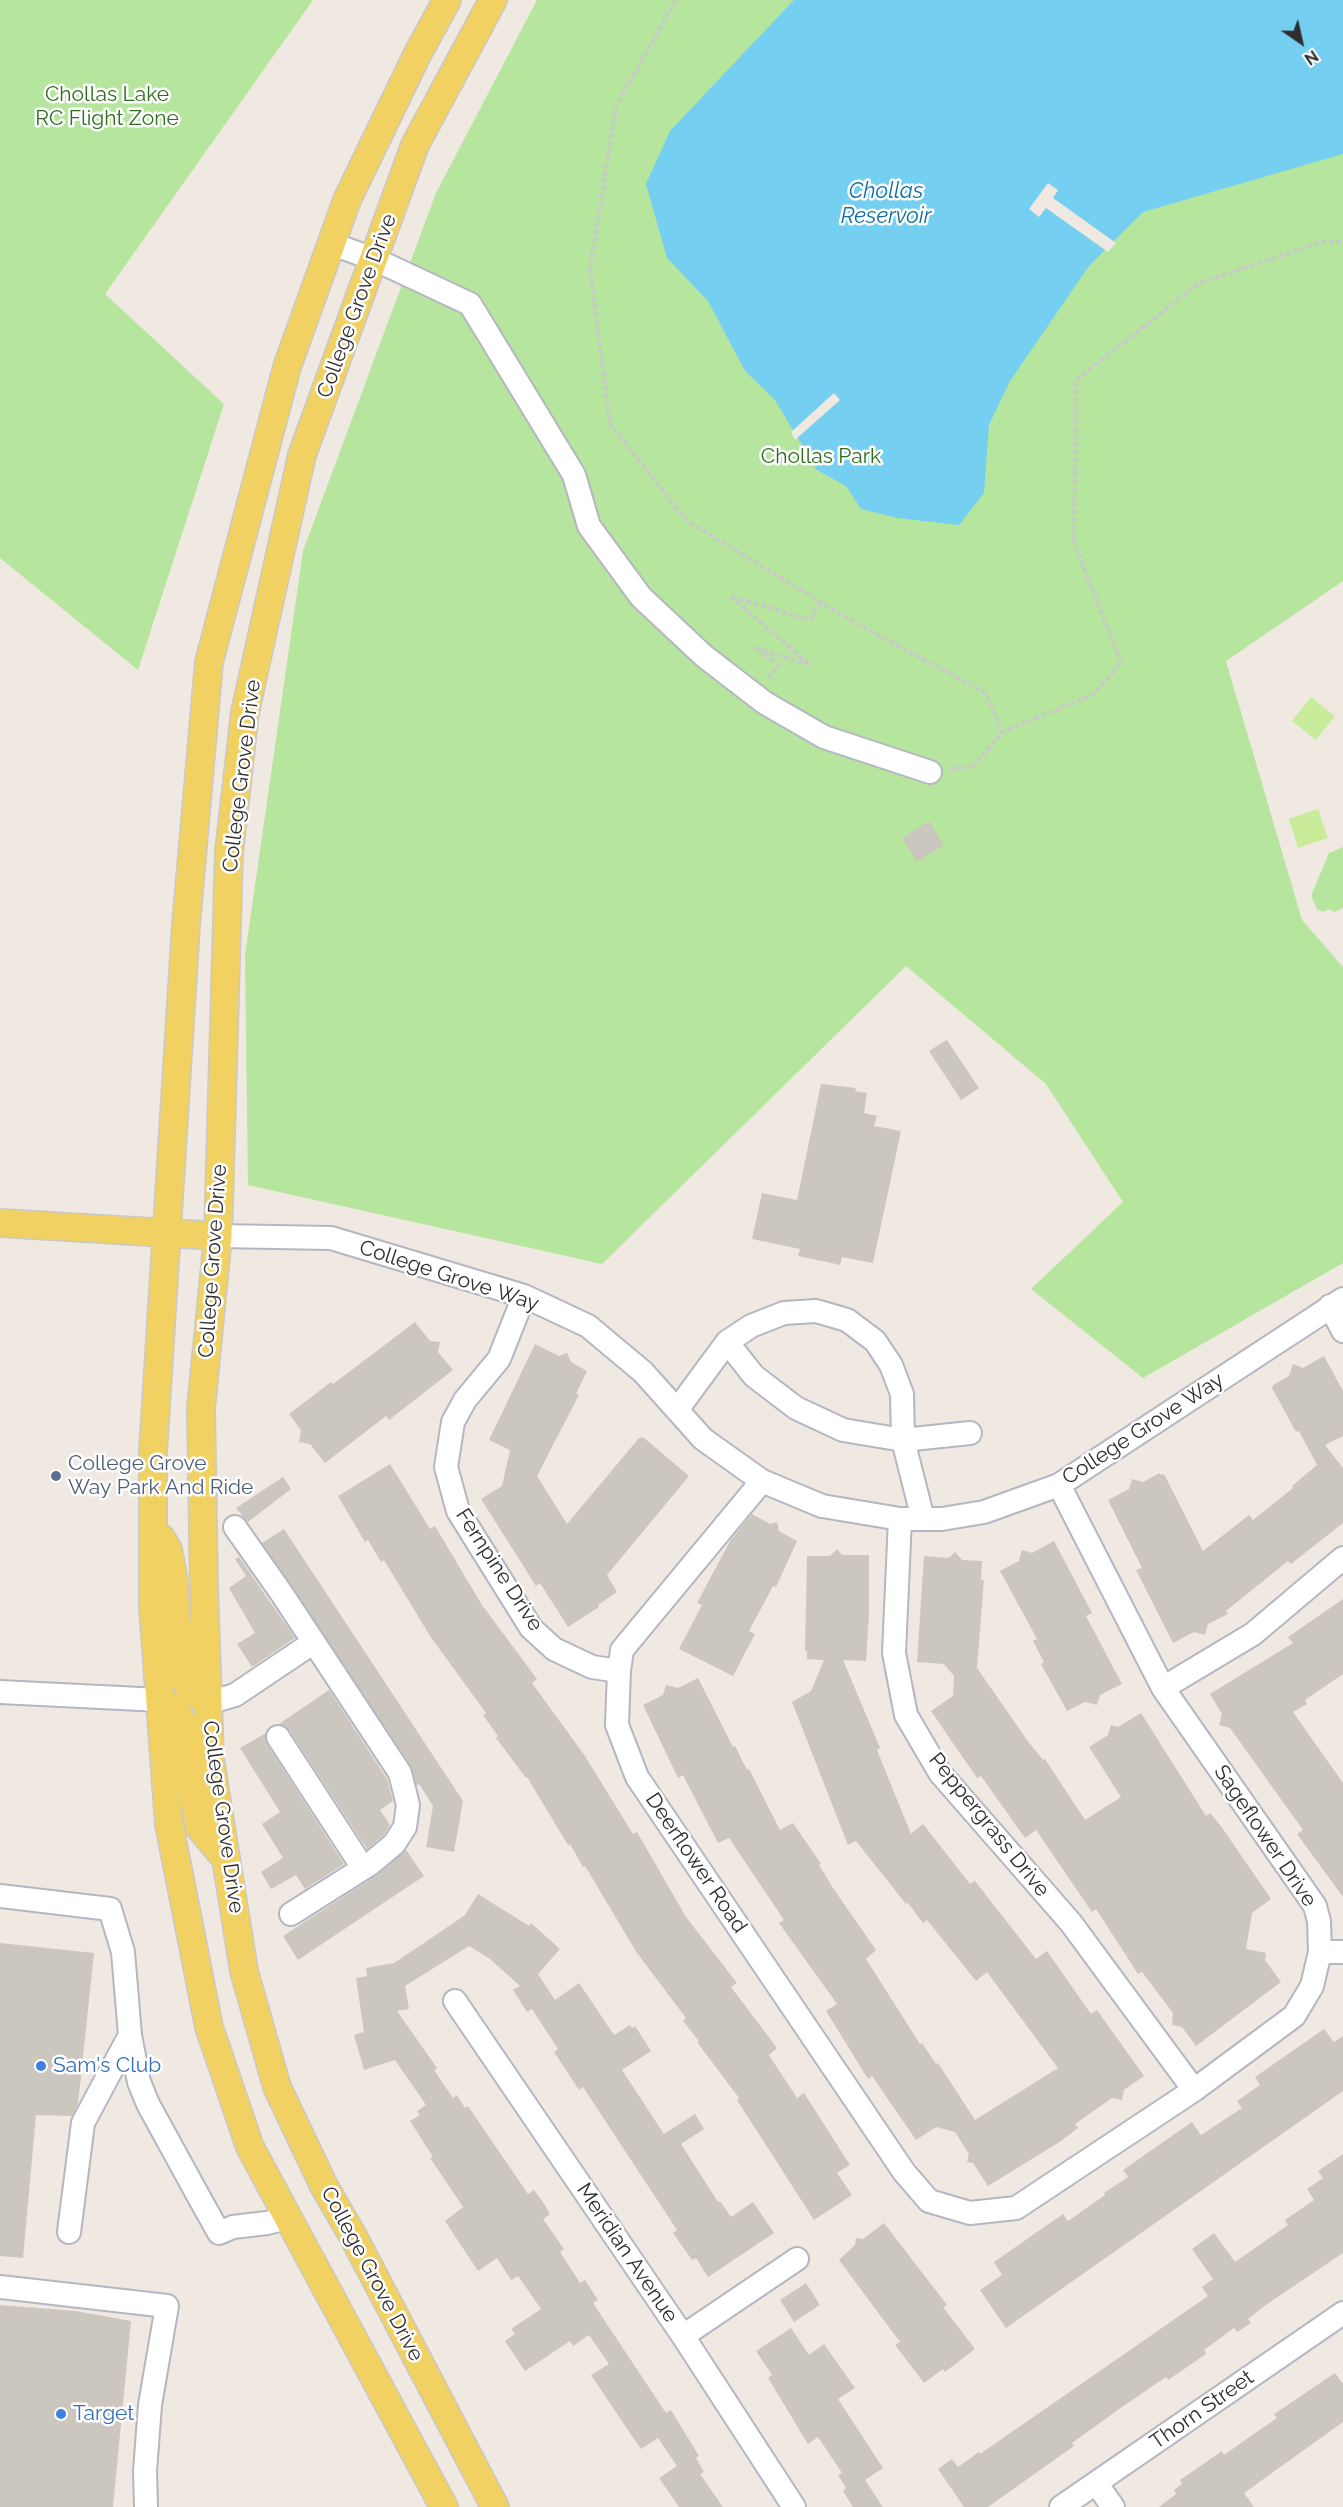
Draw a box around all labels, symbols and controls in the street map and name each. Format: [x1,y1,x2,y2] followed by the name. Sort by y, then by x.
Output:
[1271,12,1331,72] north arrow
[1301,46,1322,69] text: N
[35,82,179,132] park label: Chollas Lake RC Flight Zone
[841,178,931,230] water label: Chollas Reservoir
[312,210,402,402] street label: College Grove Drive
[761,444,881,470] park label: Chollas Park
[218,678,266,874] street label: College Grove Drive
[194,1163,232,1359] street label: College Grove Drive
[356,1235,542,1317] street label: College Grove Way
[1058,1367,1228,1491] street label: College Grove Way
[68,1451,253,1501] place label: College Grove Way Park And Ride
[49,1469,63,1483] marker: College Grove Way Park And Ride
[450,1504,548,1636] street label: Fernpine Drive
[197,1719,249,1915] street label: College Grove Drive
[923,1748,1055,1902] street label: Peppergrass Drive
[1208,1760,1322,1912] street label: Sageflower Drive
[640,1788,752,1938] street label: Deerflower Road
[53,2053,161,2079] place label: Sam's Club
[34,2059,48,2073] marker: Sam's Club
[571,2178,683,2328] street label: Meridian Avenue
[315,2182,429,2366] street label: College Grove Drive
[1145,2365,1259,2455] street label: Thorn Street
[73,2401,134,2427] place label: Target
[54,2407,68,2421] marker: Target

